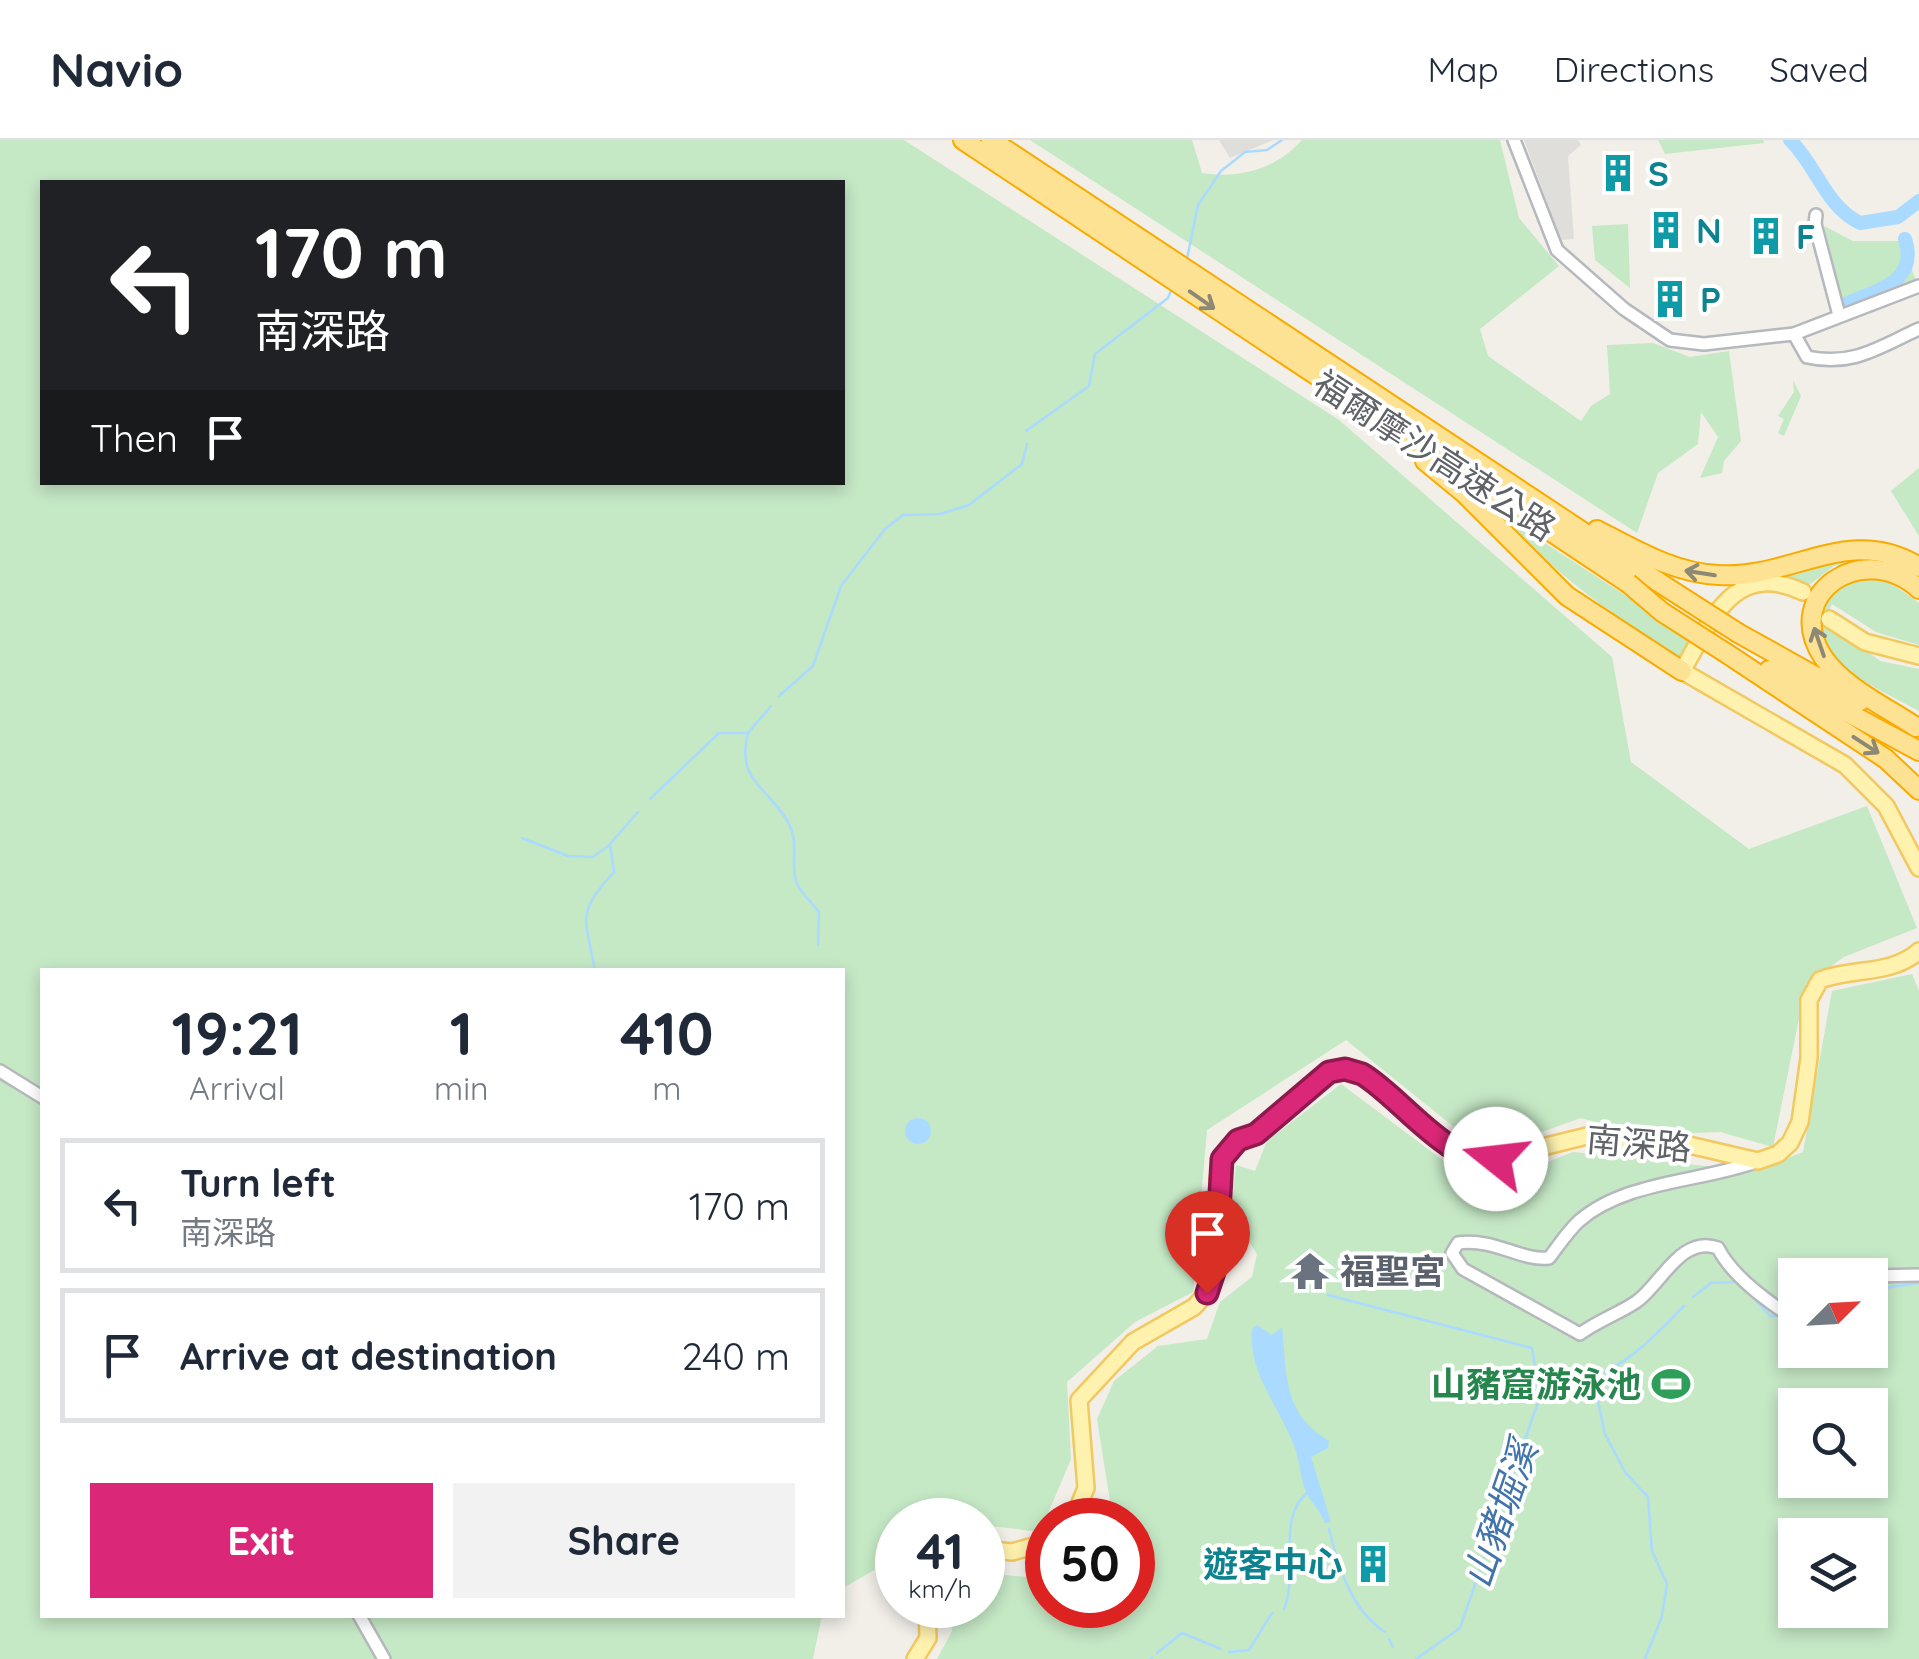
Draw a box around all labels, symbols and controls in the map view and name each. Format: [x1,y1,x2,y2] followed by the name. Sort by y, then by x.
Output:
[50,39,183,99] text: Navio
[1427,47,1499,91] text: Map
[1554,47,1714,91] text: Directions
[1769,47,1869,91] text: Saved
[1648,151,1669,195] place label: S
[1597,152,1639,194] building icon: S
[255,208,448,296] text: 170 m
[1696,208,1722,252] place label: N
[1645,209,1687,251] building icon: N
[1796,214,1816,258] place label: F
[1745,215,1787,257] building icon: F
[90,220,220,350] icon: left
[1700,277,1721,321] place label: P
[1649,278,1691,320] building icon: P
[1188,289,1216,310] one-way arrow
[255,302,390,358] text: 南深路
[1306,360,1564,550] street label: 福爾摩沙高速公路
[198,410,253,465] icon: arrive
[90,414,178,462] text: Then
[1684,563,1716,581] one-way arrow
[1808,627,1826,658] one-way arrow
[1851,735,1879,756] one-way arrow
[171,995,303,1070] text: 19:21
[450,995,473,1070] text: 1
[620,995,714,1070] text: 410
[189,1068,285,1108] text: Arrival
[434,1068,489,1108] text: min
[652,1068,681,1108] text: m
[1444,1107,1548,1211] position arrow
[1585,1117,1693,1169] street label: 南深路
[180,1159,336,1207] text: Turn left
[95,1178,150,1233] icon: left
[689,1182,790,1230] text: 170 m
[1165,1191,1250,1294] pin
[1180,1206,1235,1261] icon: arrive
[180,1212,276,1252] text: 南深路
[1340,1249,1445,1293] place label: 福聖宮
[1289,1250,1331,1292] temple icon: 福聖宮
[1778,1258,1888,1368] north arrow
[1778,1258,1888,1628] map controls
[95,1328,150,1383] icon: arrive
[180,1332,557,1380] text: Arrive at destination
[682,1332,790,1380] text: 240 m
[1431,1362,1641,1406] place label: 山豬窟游泳池
[1650,1363,1692,1405] sports icon: 山豬窟游泳池
[1778,1388,1888,1498] button: search
[1453,1430,1549,1594] water label: 山豬堀溪
[90,1483,433,1598] button: Exit
[453,1483,795,1598] button: Share
[1025,1498,1155,1628] speed limit sign: 50
[1778,1518,1888,1628] button: layers
[916,1519,964,1582] text: 41
[1203,1542,1343,1586] place label: 遊客中心
[1352,1543,1394,1585] building icon: 遊客中心
[908,1573,972,1604] text: km/h

